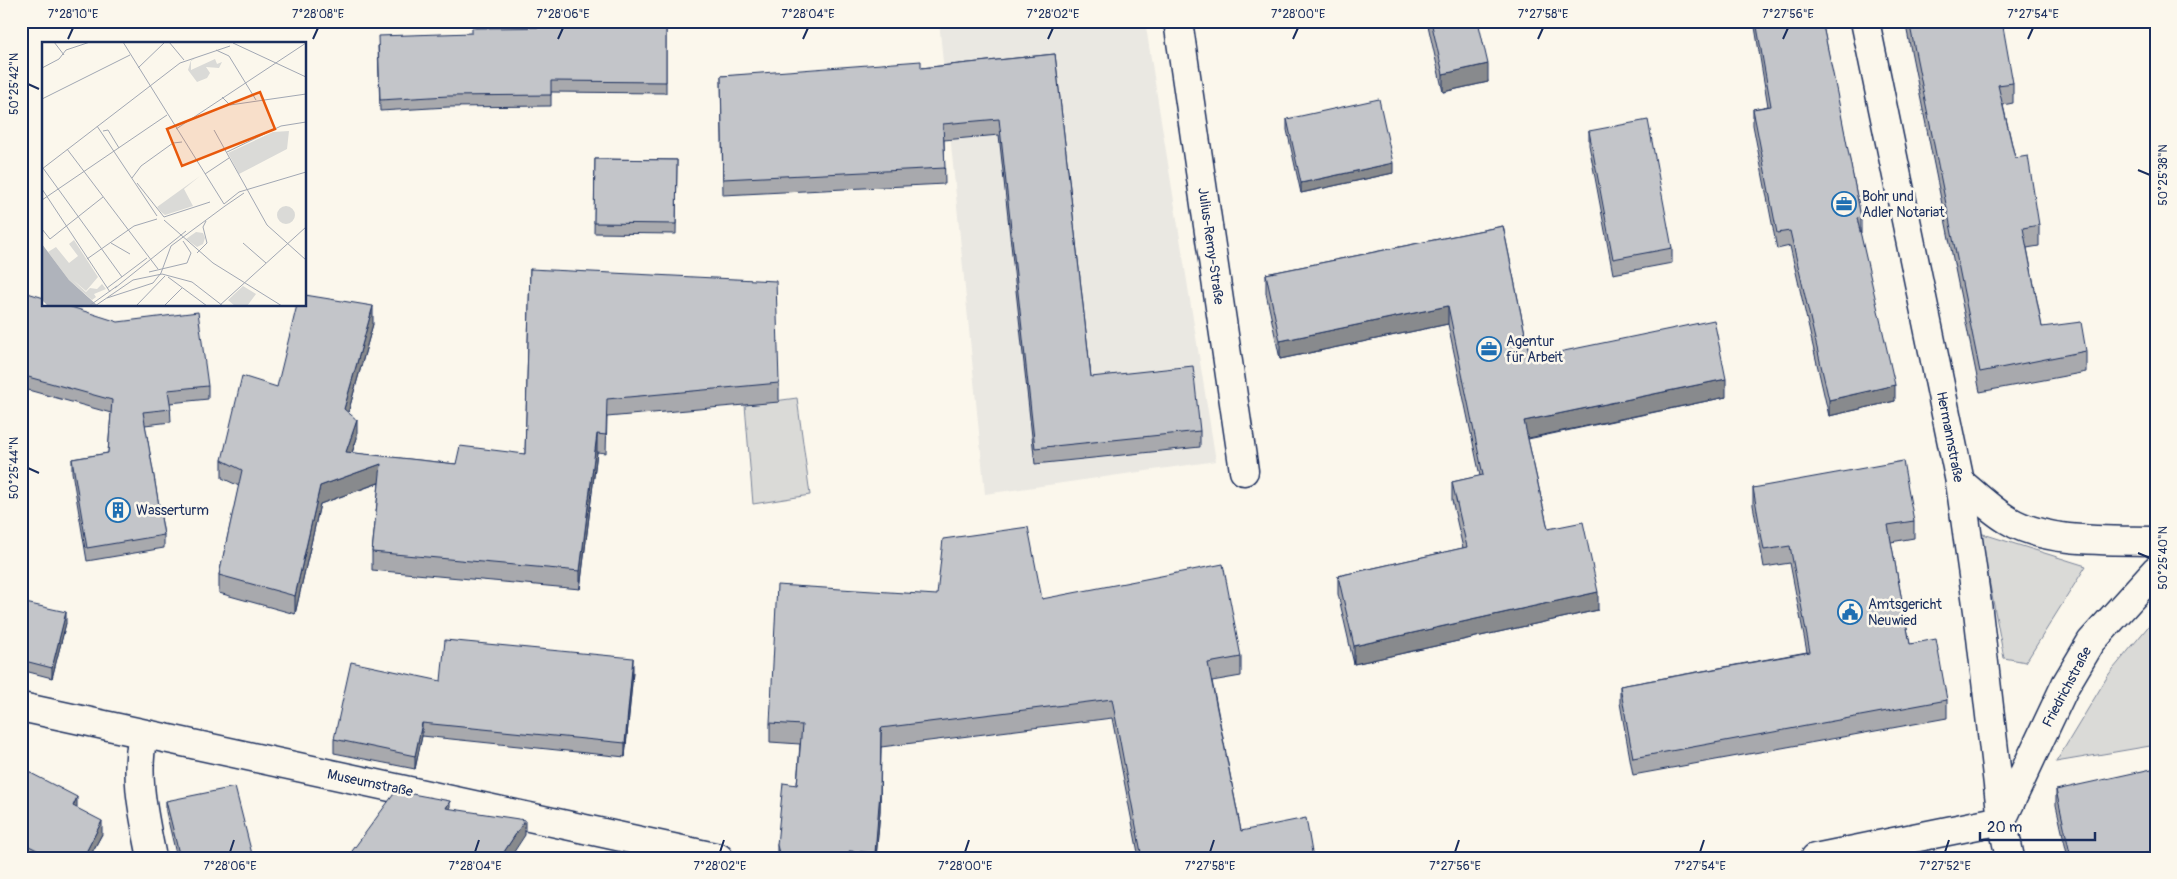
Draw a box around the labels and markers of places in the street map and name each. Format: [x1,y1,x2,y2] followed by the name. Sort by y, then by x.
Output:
[1862,188,1945,221] place label: Bohr und Adler Notariat
[1831,191,1857,217] office icon: Bohr und Adler Notariat
[1506,333,1563,366] place label: Agentur für Arbeit
[1476,336,1502,362] office icon: Agentur für Arbeit
[105,497,131,523] building icon: Wasserturm
[136,502,209,519] place label: Wasserturm
[1868,596,1942,629] place label: Amtsgericht Neuwied
[1837,599,1863,625] public building icon: Amtsgericht Neuwied

